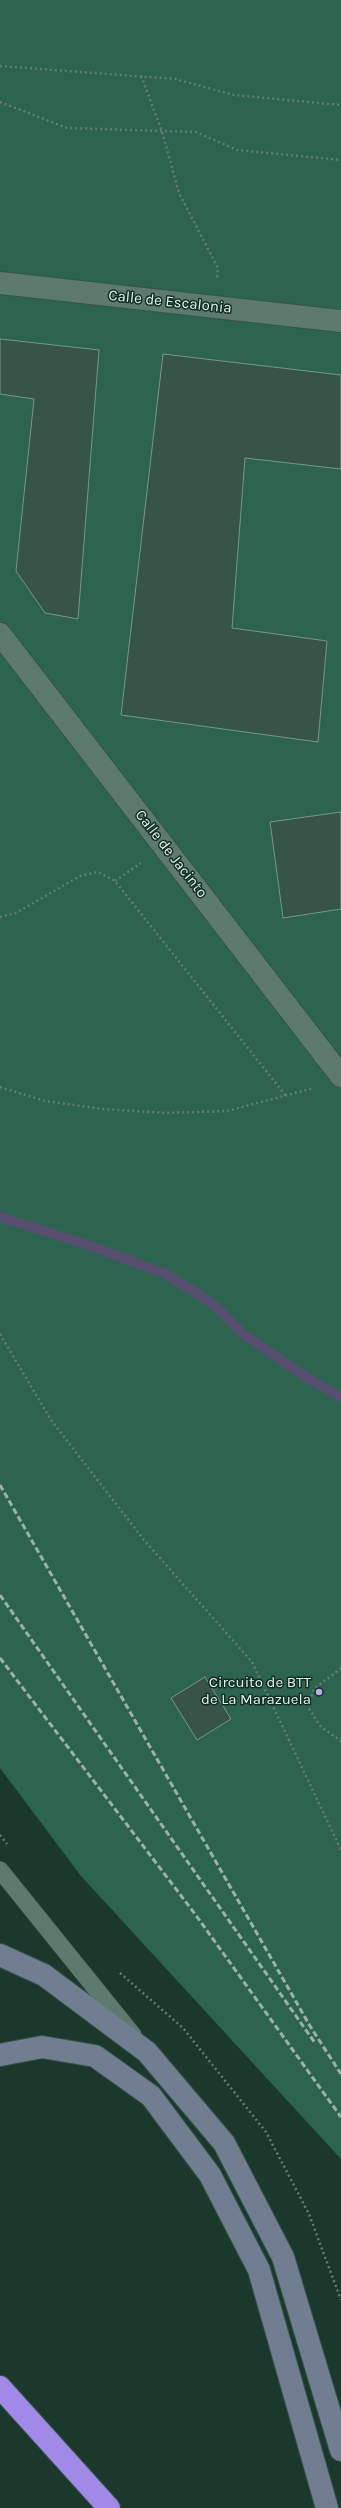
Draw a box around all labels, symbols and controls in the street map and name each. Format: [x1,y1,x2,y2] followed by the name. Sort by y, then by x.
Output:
[108,287,232,317] street label: Calle de Escalonia
[131,806,211,902] street label: Calle de Jacinto
[201,1674,311,1709] place label: Circuito de BTT de La Marazuela
[314,1687,324,1697] marker: Circuito de BTT de La Marazuela

